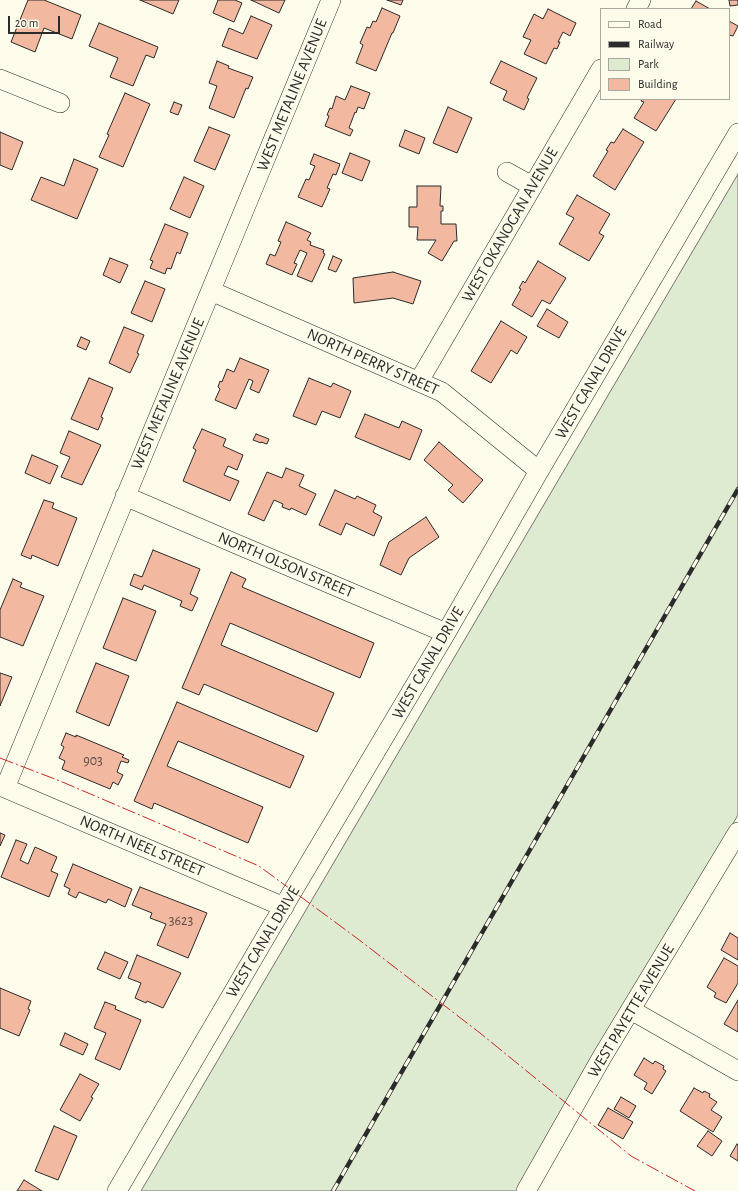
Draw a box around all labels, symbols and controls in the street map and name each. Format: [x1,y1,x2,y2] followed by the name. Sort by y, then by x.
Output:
[10,8,62,34] scale bar
[600,8,730,100] legend
[253,16,331,174] street label: WEST METALINE AVENUE
[15,17,38,29] text: 20 m
[638,18,662,30] text: Road
[638,38,674,50] text: Railway
[638,58,659,70] text: Park
[638,78,678,90] text: Building
[458,144,562,306] street label: WEST OKANOGAN AVENUE
[127,315,209,473] street label: WEST METALINE AVENUE
[551,323,631,443] street label: WEST CANAL DRIVE
[304,324,442,400] street label: NORTH PERRY STREET
[215,528,357,602] street label: NORTH OLSON STREET
[388,603,468,723] street label: WEST CANAL DRIVE
[83,753,103,769] house number: 903
[77,811,207,881] street label: NORTH NEEL STREET
[222,883,304,1001] street label: WEST CANAL DRIVE
[169,913,193,929] house number: 3623
[584,941,678,1081] street label: WEST PAYETTE AVENUE

